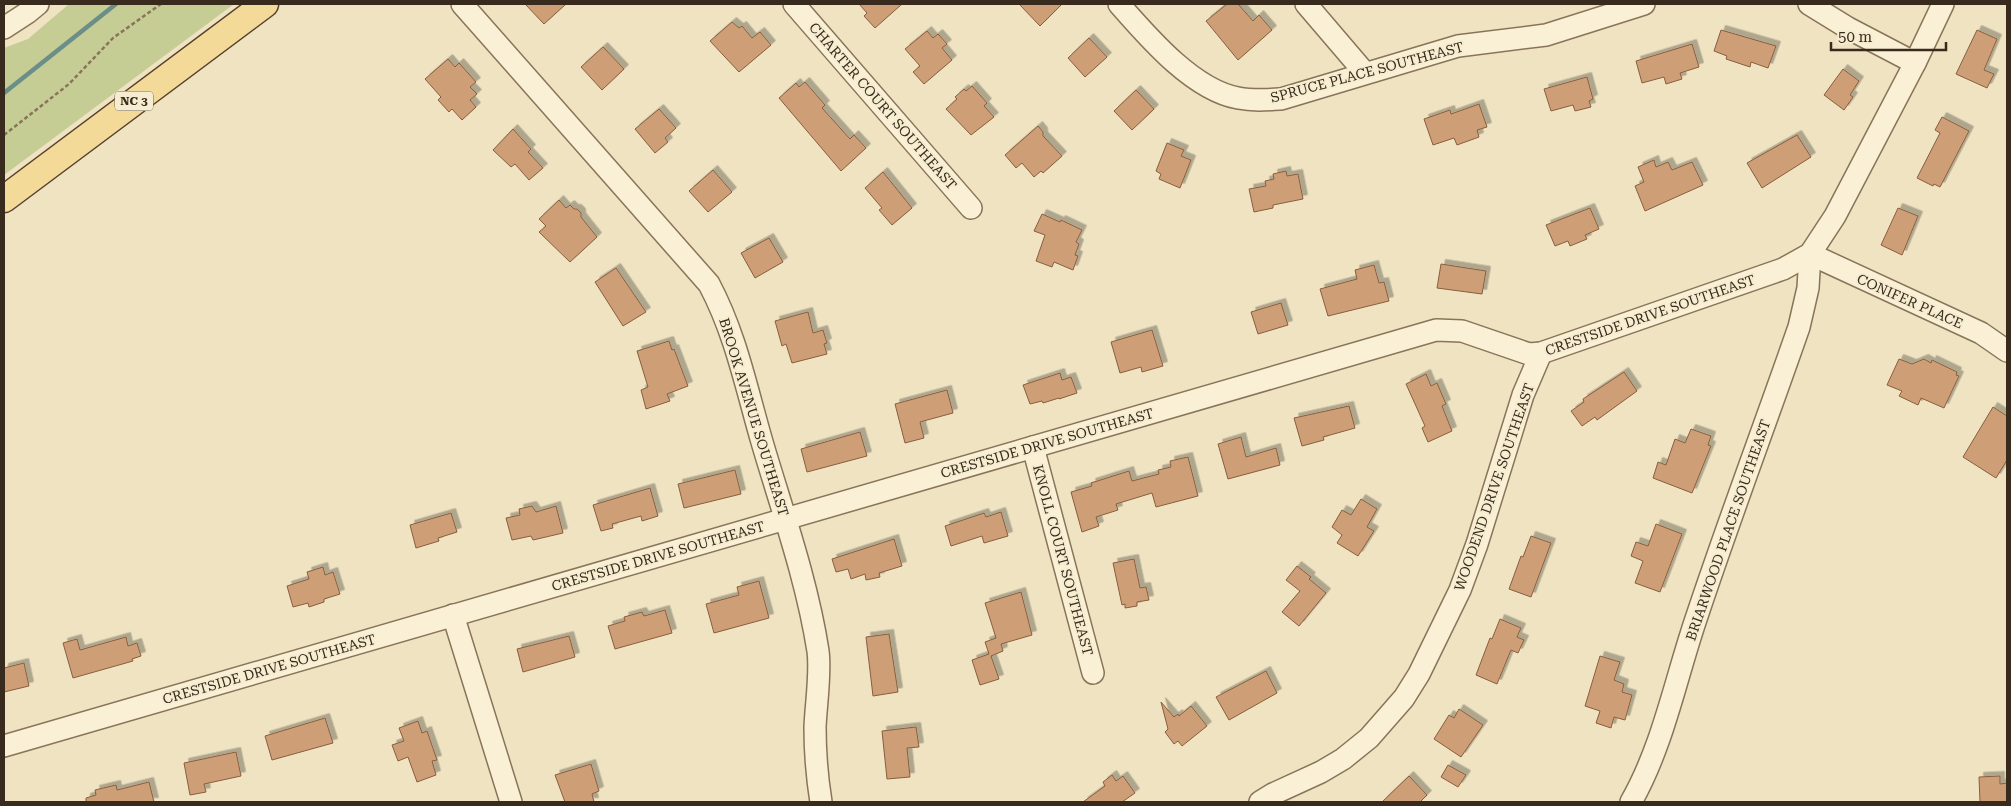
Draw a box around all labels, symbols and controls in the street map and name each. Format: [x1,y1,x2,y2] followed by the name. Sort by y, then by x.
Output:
[806,19,960,193] street label: CHARTER COURT SOUTHEAST
[1831,20,1946,52] scale bar
[1838,28,1873,46] text: 50 m
[1269,38,1465,106] street label: SPRUCE PLACE SOUTHEAST
[115,92,153,110] road number: NC 3
[1854,270,1966,332] street label: CONIFER PLACE
[1543,271,1757,359] street label: CRESTSIDE DRIVE SOUTHEAST
[716,316,792,518] street label: BROOK AVENUE SOUTHEAST
[1451,381,1537,593] street label: WOODEND DRIVE SOUTHEAST
[939,405,1155,481] street label: CRESTSIDE DRIVE SOUTHEAST
[1683,417,1773,643] street label: BRIARWOOD PLACE SOUTHEAST
[1030,463,1096,657] street label: KNOLL COURT SOUTHEAST
[550,518,766,594] street label: CRESTSIDE DRIVE SOUTHEAST
[161,631,377,707] street label: CRESTSIDE DRIVE SOUTHEAST

